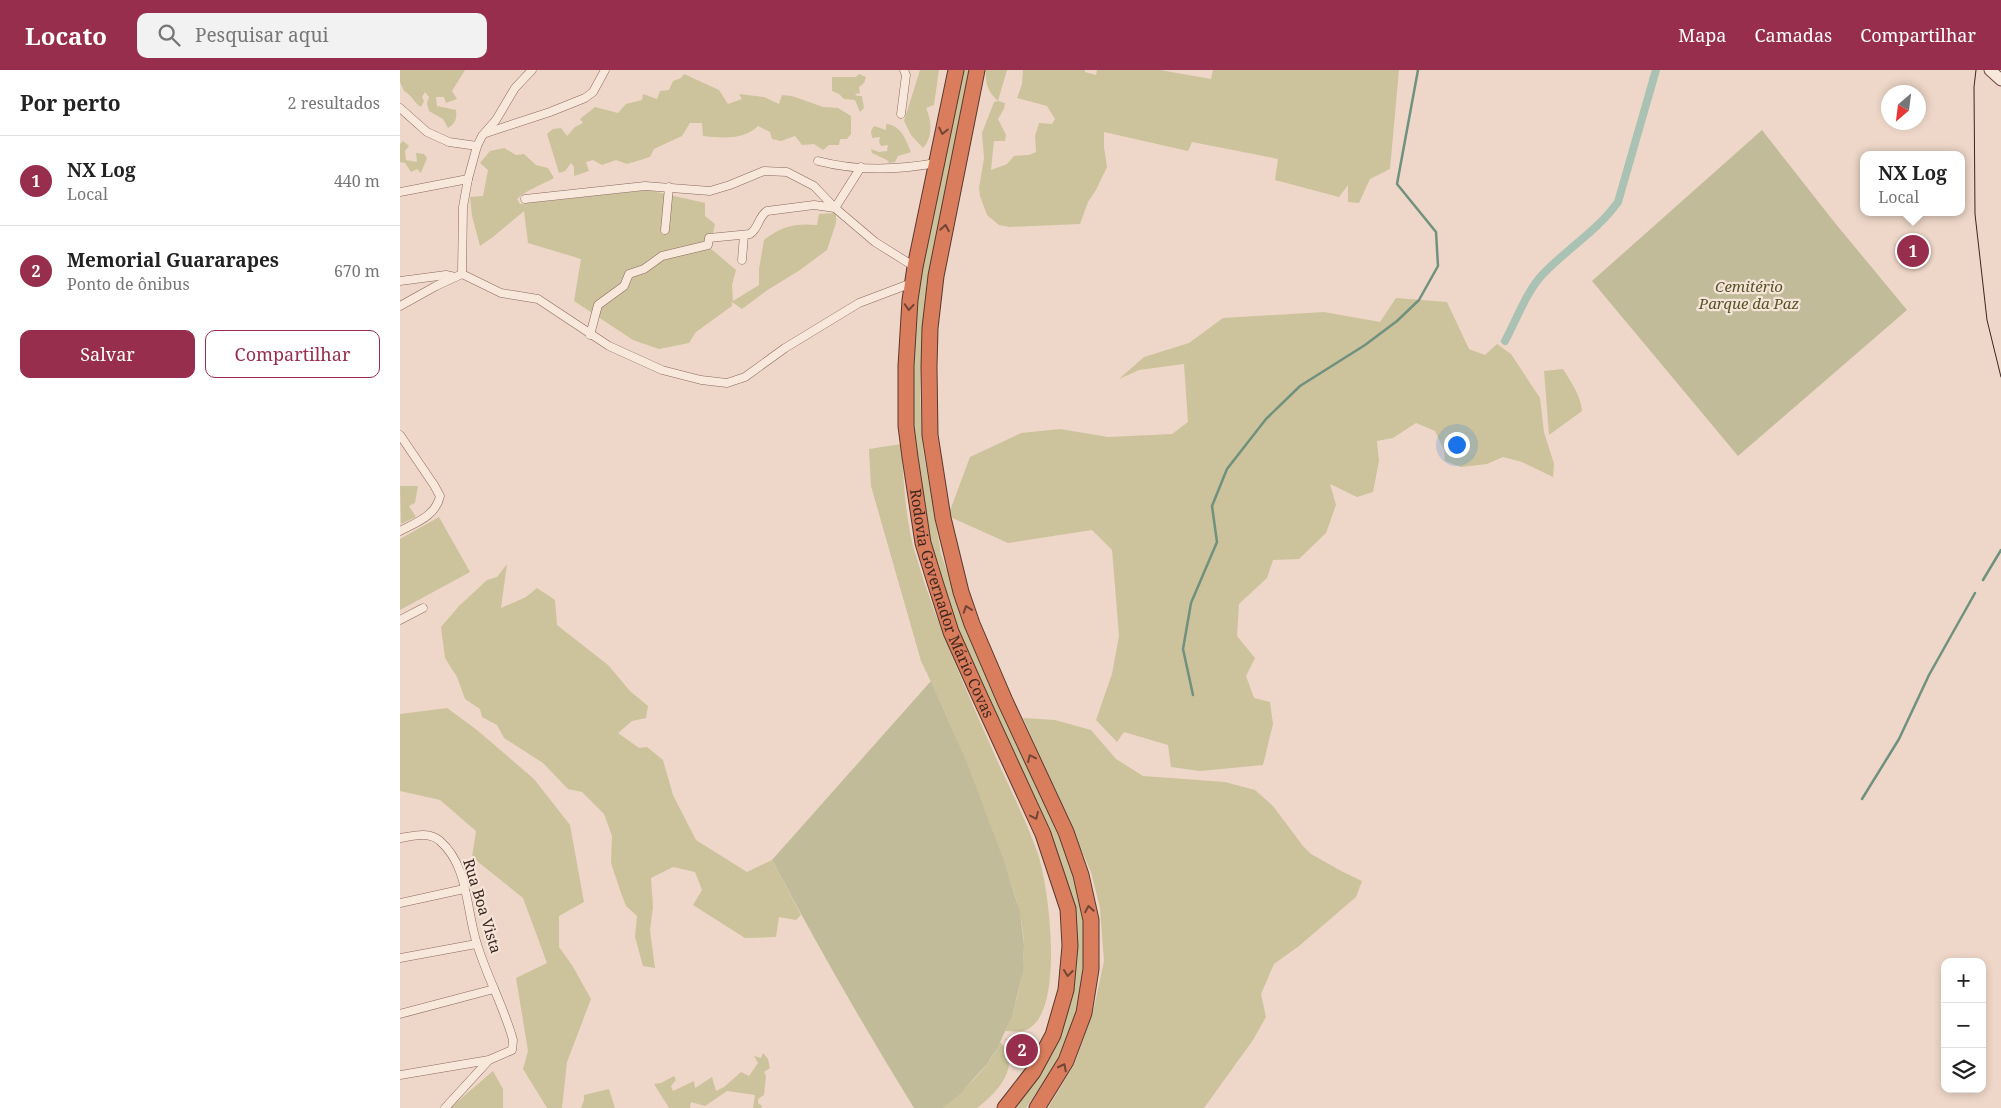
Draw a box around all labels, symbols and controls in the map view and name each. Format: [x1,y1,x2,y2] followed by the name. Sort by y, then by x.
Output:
[137,13,487,58] search box
[25,19,107,52] text: Locato
[155,21,183,49] icon: search
[195,22,329,48] text: Pesquisar aqui
[1678,23,1727,47] text: Mapa
[1755,23,1832,47] text: Camadas
[1860,23,1976,47] text: Compartilhar
[1881,85,1926,130] north arrow
[20,89,121,117] text: Por perto
[288,92,380,114] text: 2 resultados
[938,126,949,135] one-way arrow
[1860,151,1965,216] popup
[67,157,136,183] text: NX Log
[1878,160,1947,186] text: NX Log
[31,170,41,192] text: 1
[334,170,380,192] text: 440 m
[67,183,108,205] text: Local
[1878,186,1919,208] text: Local
[939,223,950,232] one-way arrow
[1897,232,1929,270] pin: 1
[67,247,279,273] text: Memorial Guararapes
[31,260,41,282] text: 2
[334,260,380,282] text: 670 m
[67,273,190,295] text: Ponto de ônibus
[1698,276,1799,313] park label: Cemitério Parque da Paz
[904,304,915,312] one-way arrow
[20,330,195,378] button: Salvar
[205,330,380,378] button: Compartilhar
[1444,432,1470,458] your location
[906,487,999,721] street label: Rodovia Governador Mário Covas
[963,605,973,613] one-way arrow
[1027,754,1038,763] one-way arrow
[1028,811,1039,820] one-way arrow
[459,856,507,955] street label: Rua Boa Vista
[1084,905,1094,914] one-way arrow
[1941,958,1986,1093] map controls
[1941,958,1986,1003] button: +
[1063,969,1074,977] one-way arrow
[1941,1003,1986,1048] button: −
[1006,1031,1038,1069] pin: 2
[1941,1048,1986,1093] button: layers
[1057,1063,1067,1072] one-way arrow

